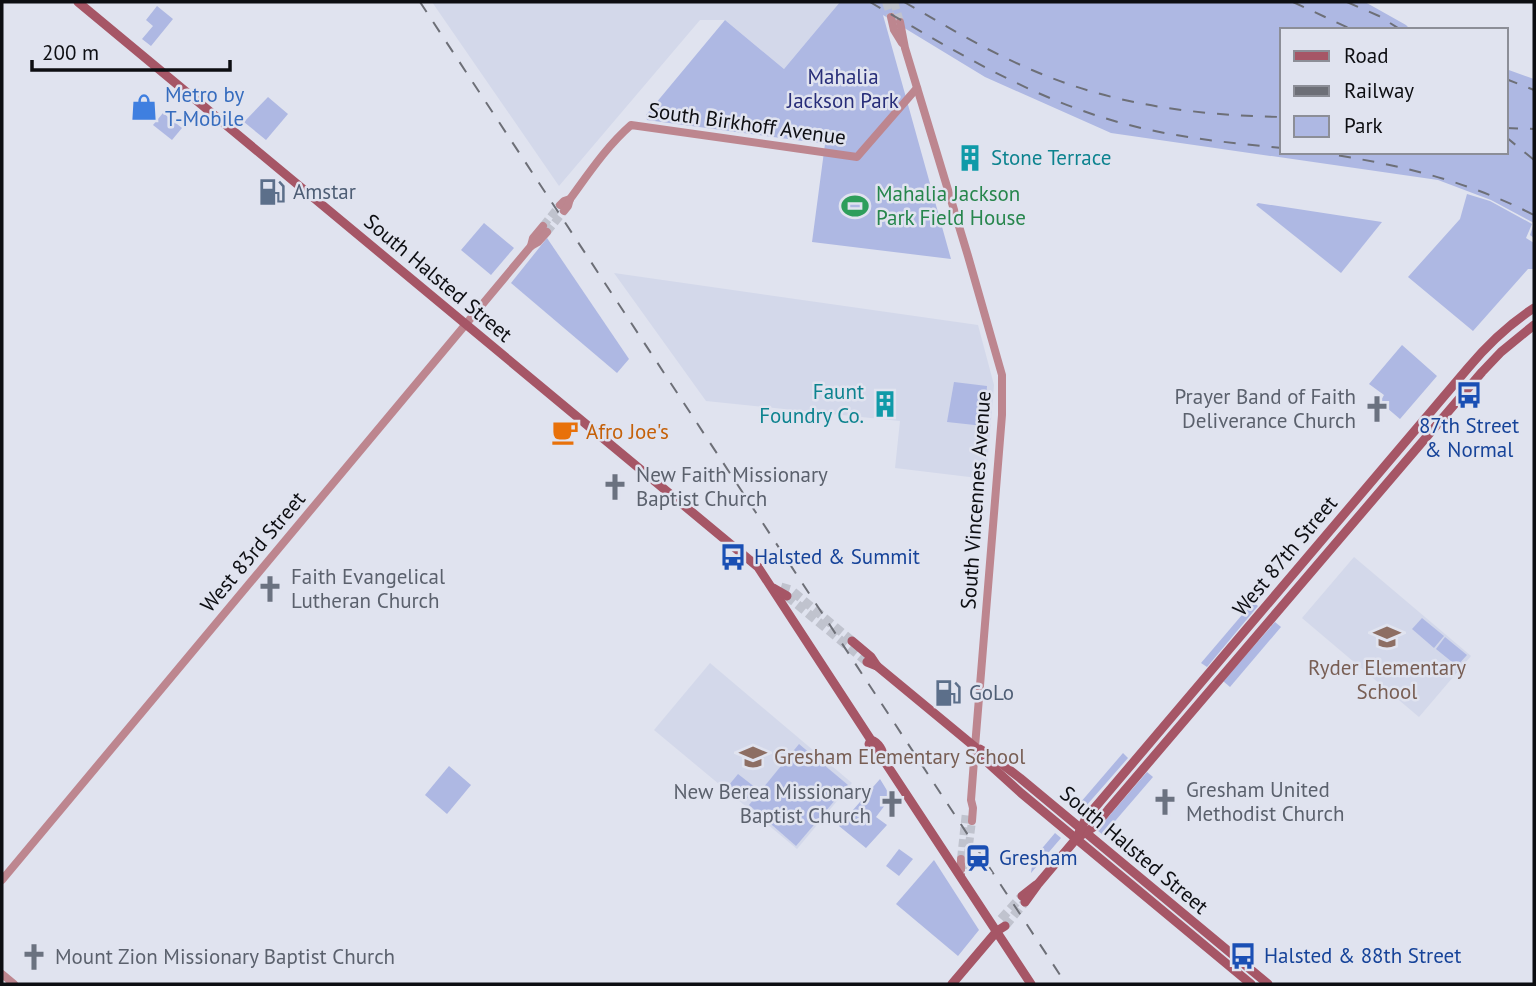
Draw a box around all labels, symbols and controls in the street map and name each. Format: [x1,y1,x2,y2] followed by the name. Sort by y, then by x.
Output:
[32,28,229,72] scale bar
[1280,28,1508,154] legend
[42,39,99,66] text: 200 m
[1344,42,1388,69] text: Road
[786,63,899,114] park label: Mahalia Jackson Park
[1344,77,1414,104] text: Railway
[165,81,244,132] place label: Metro by T-Mobile
[129,92,159,122] shop icon: Metro by T-Mobile
[646,96,848,151] street label: South Birkhoff Avenue
[1344,112,1383,139] text: Park
[955,143,985,173] building icon: Stone Terrace
[991,144,1111,171] place label: Stone Terrace
[257,177,287,207] fuel station icon: Amstar
[293,178,356,205] place label: Amstar
[876,180,1026,231] place label: Mahalia Jackson Park Field House
[840,191,870,221] sports icon: Mahalia Jackson Park Field House
[359,208,518,348] street label: South Halsted Street
[759,378,864,429] place label: Faunt Foundry Co.
[1454,380,1484,410] bus stop icon: 87th Street & Normal
[1175,383,1356,434] place label: Prayer Band of Faith Deliverance Church
[870,389,900,419] building icon: Faunt Foundry Co.
[954,390,997,610] street label: South Vincennes Avenue
[1362,394,1392,424] church icon: Prayer Band of Faith Deliverance Church
[1419,412,1519,463] place label: 87th Street & Normal
[550,417,580,447] cafe icon: Afro Joe's
[586,418,669,445] place label: Afro Joe's
[636,461,828,512] place label: New Faith Missionary Baptist Church
[600,472,630,502] church icon: New Faith Missionary Baptist Church
[194,486,311,618] street label: West 83rd Street
[1226,490,1343,621] street label: West 87th Street
[718,542,748,572] bus stop icon: Halsted & Summit
[754,543,920,570] place label: Halsted & Summit
[291,563,445,614] place label: Faith Evangelical Lutheran Church
[255,574,285,604] church icon: Faith Evangelical Lutheran Church
[1372,622,1402,652] school or university icon: Ryder Elementary School
[1308,654,1466,705] place label: Ryder Elementary School
[933,678,963,708] fuel station icon: GoLo
[969,679,1014,706] place label: GoLo
[738,742,768,772] school or university icon: Gresham Elementary School
[774,743,1025,770] place label: Gresham Elementary School
[1186,776,1345,827] place label: Gresham United Methodist Church
[673,778,871,829] place label: New Berea Missionary Baptist Church
[1055,780,1214,920] street label: South Halsted Street
[1150,787,1180,817] church icon: Gresham United Methodist Church
[877,789,907,819] church icon: New Berea Missionary Baptist Church
[963,843,993,873] station icon: Gresham
[999,844,1077,871] place label: Gresham
[1228,941,1258,971] bus stop icon: Halsted & 88th Street
[19,942,49,972] church icon: Mount Zion Missionary Baptist Church
[1264,942,1461,969] place label: Halsted & 88th Street
[55,943,395,970] place label: Mount Zion Missionary Baptist Church

